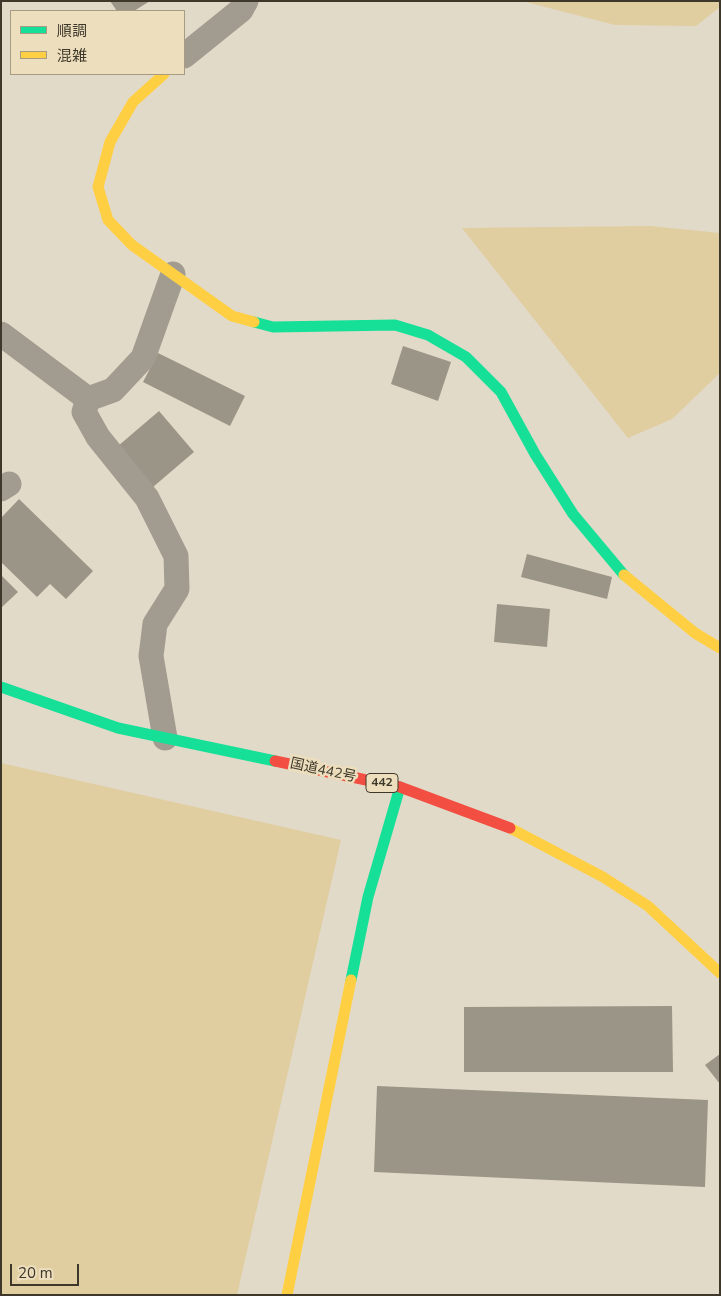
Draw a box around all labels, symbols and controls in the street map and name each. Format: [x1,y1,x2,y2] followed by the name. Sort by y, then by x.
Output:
[10,10,185,75] legend
[57,21,87,41] text: 順調
[57,46,87,66] text: 混雑
[288,756,358,786] street label: 国道442号
[366,774,398,792] road number: 442
[12,1254,81,1286] scale bar
[18,1263,53,1283] text: 20 m

